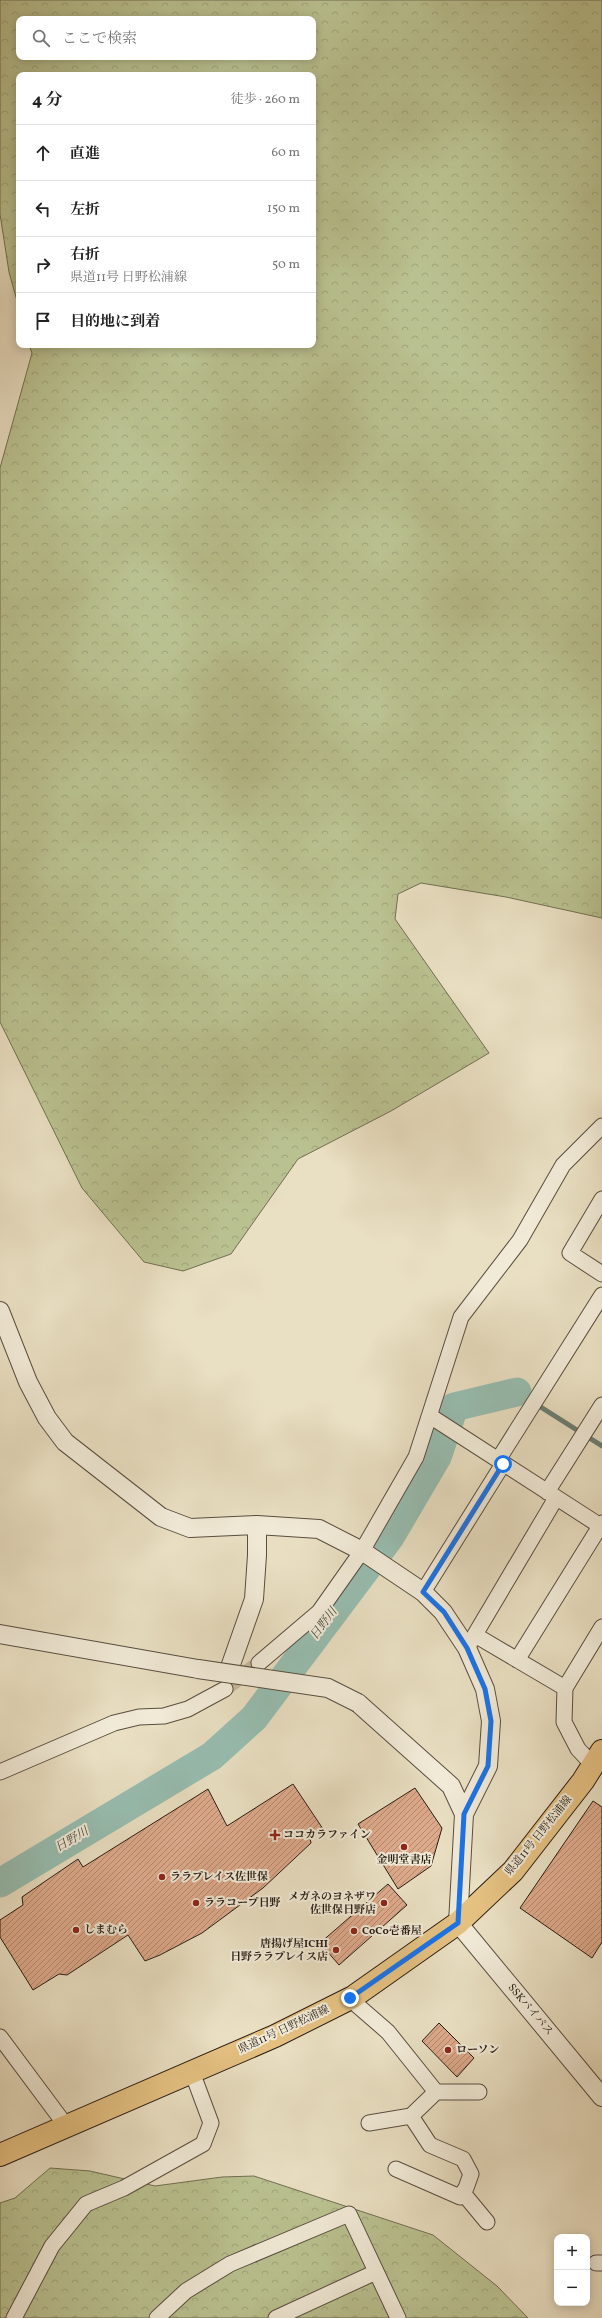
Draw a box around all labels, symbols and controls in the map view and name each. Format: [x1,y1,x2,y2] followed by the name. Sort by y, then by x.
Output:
[16,16,316,60] search box
[30,27,52,49] icon: search
[62,29,137,50] text: ここで検索
[32,89,63,112] text: 4 分
[231,91,300,109] text: 徒歩 · 260 m
[32,142,54,164] icon: ahead
[70,144,100,165] text: 直進
[272,144,300,162] text: 60 m
[32,198,54,220] icon: left
[70,200,100,221] text: 左折
[267,200,300,218] text: 150 m
[70,245,100,266] text: 右折
[32,254,54,276] icon: right
[272,256,300,274] text: 50 m
[70,269,187,287] text: 県道11号 日野松浦線
[32,310,54,332] icon: arrive
[70,312,160,333] text: 目的地に到着
[494,1455,512,1473] route start
[307,1603,342,1643] water label: 日野川
[502,1793,576,1879] street label: 県道11号 日野松浦線
[52,1823,93,1856] water label: 日野川
[283,1828,371,1843] place label: ココカラファイン
[270,1830,280,1840] marker: ココカラファイン
[399,1842,409,1852] marker: 金明堂書店
[377,1853,432,1868] place label: 金明堂書店
[170,1870,268,1885] place label: ララプレイス佐世保
[157,1872,167,1882] marker: ララプレイス佐世保
[288,1890,376,1918] place label: メガネのヨネザワ 佐世保日野店
[204,1896,280,1911] place label: ララコープ日野
[191,1898,201,1908] marker: ララコープ日野
[379,1898,389,1908] marker: メガネのヨネザワ 佐世保日野店
[84,1923,128,1938] place label: しまむら
[362,1924,422,1939] place label: CoCo壱番屋
[71,1925,81,1935] marker: しまむら
[349,1926,359,1936] marker: CoCo壱番屋
[230,1937,328,1965] place label: 唐揚げ屋ICHI 日野ララプレイス店
[331,1945,341,1955] marker: 唐揚げ屋ICHI 日野ララプレイス店
[504,1981,556,2039] street label: SSKバイパス
[341,1989,359,2007] route end
[236,2002,332,2058] street label: 県道11号 日野松浦線
[456,2043,500,2058] place label: ローソン
[443,2045,453,2055] marker: ローソン
[554,2234,590,2306] map controls
[554,2234,590,2270] button: +
[554,2270,590,2306] button: −

